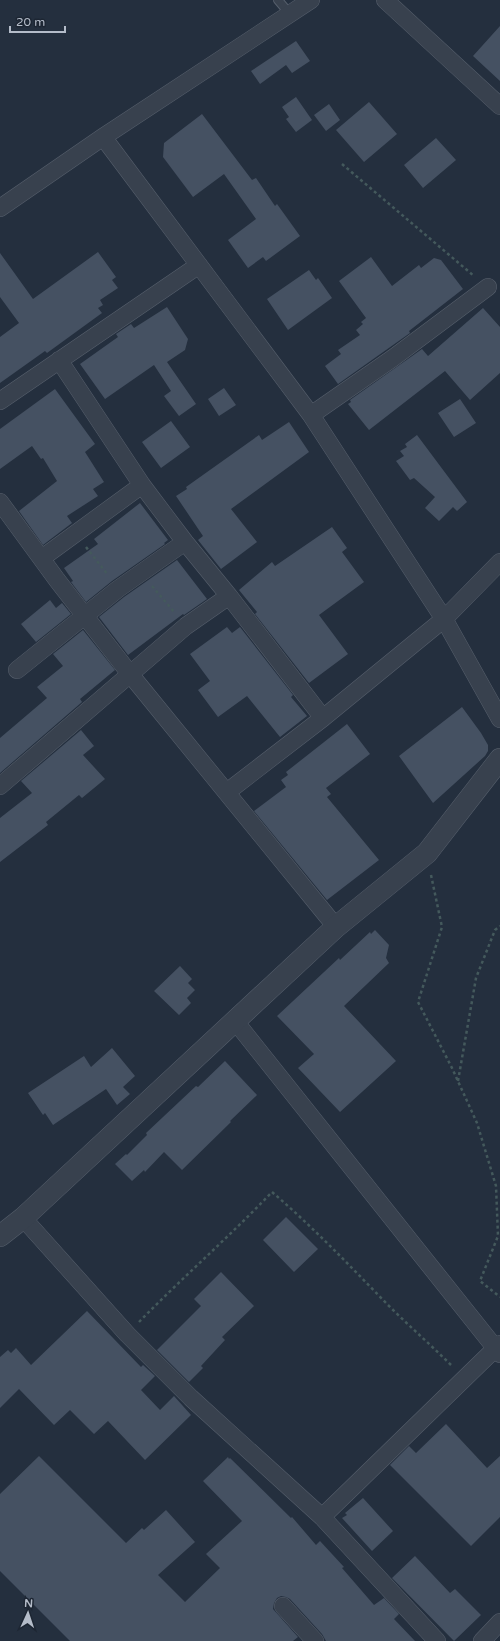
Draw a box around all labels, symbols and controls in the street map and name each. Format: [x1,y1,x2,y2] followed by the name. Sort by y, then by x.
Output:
[10,8,65,34] scale bar
[16,15,45,29] text: 20 m
[8,1593,48,1633] north arrow
[24,1597,33,1610] text: N

